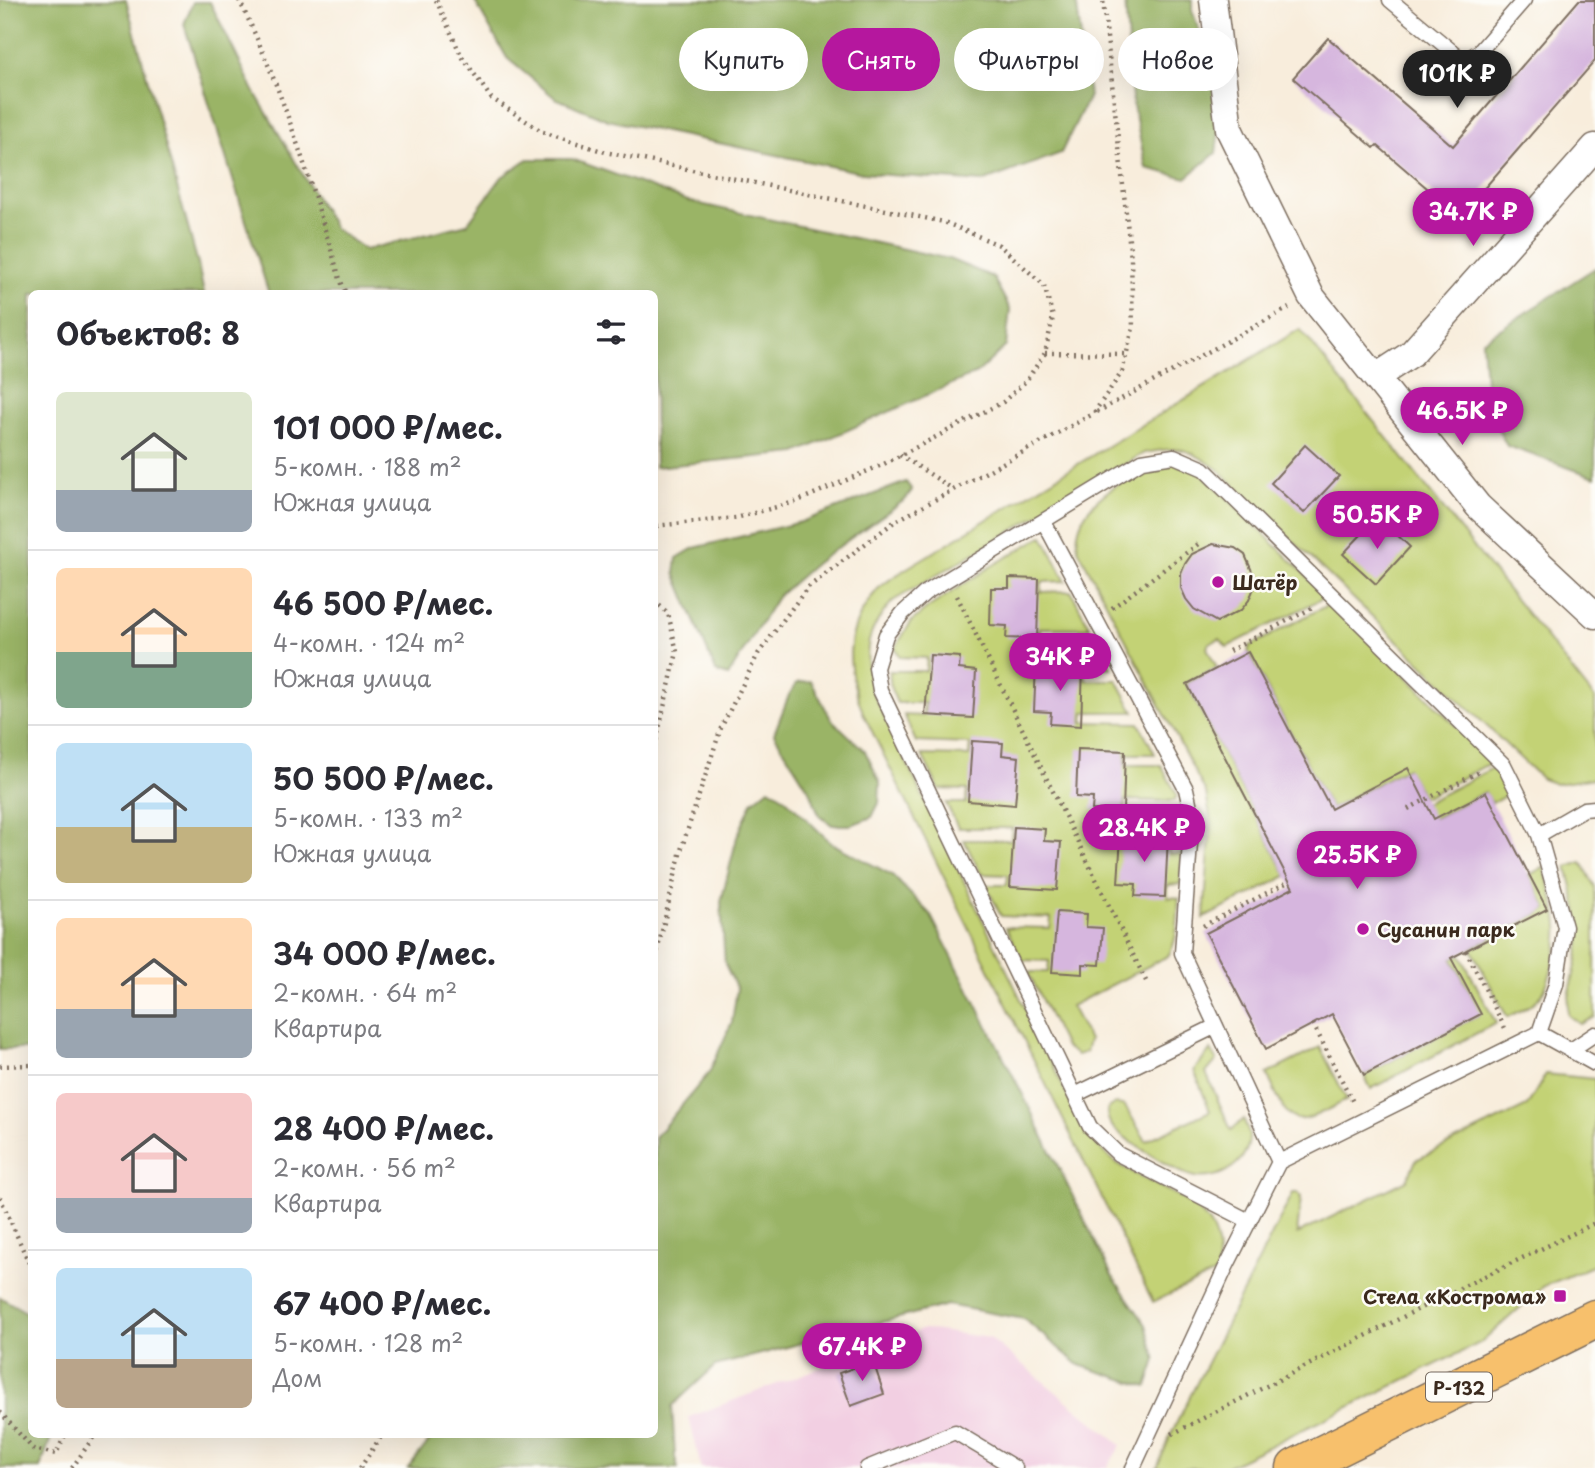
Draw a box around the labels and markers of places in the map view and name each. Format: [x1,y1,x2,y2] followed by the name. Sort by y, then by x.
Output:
[1400,50,1514,110] pin: 101K ₽
[1408,188,1538,248] pin: 34.7K ₽
[1397,388,1527,447] pin: 46.5K ₽
[1312,491,1442,551] pin: 50.5K ₽
[1232,568,1298,596] place label: Шатёр
[1210,574,1226,590] marker: Шатёр
[1011,634,1109,693] pin: 34K ₽
[1079,804,1209,864] pin: 28.4K ₽
[1292,832,1422,891] pin: 25.5K ₽
[1377,915,1515,943] place label: Сусанин парк
[1355,921,1371,937] marker: Сусанин парк
[1363,1282,1546,1310] place label: Стела «Кострома»
[1552,1288,1568,1304] marker: Стела «Кострома»
[797,1324,927,1383] pin: 67.4K ₽

